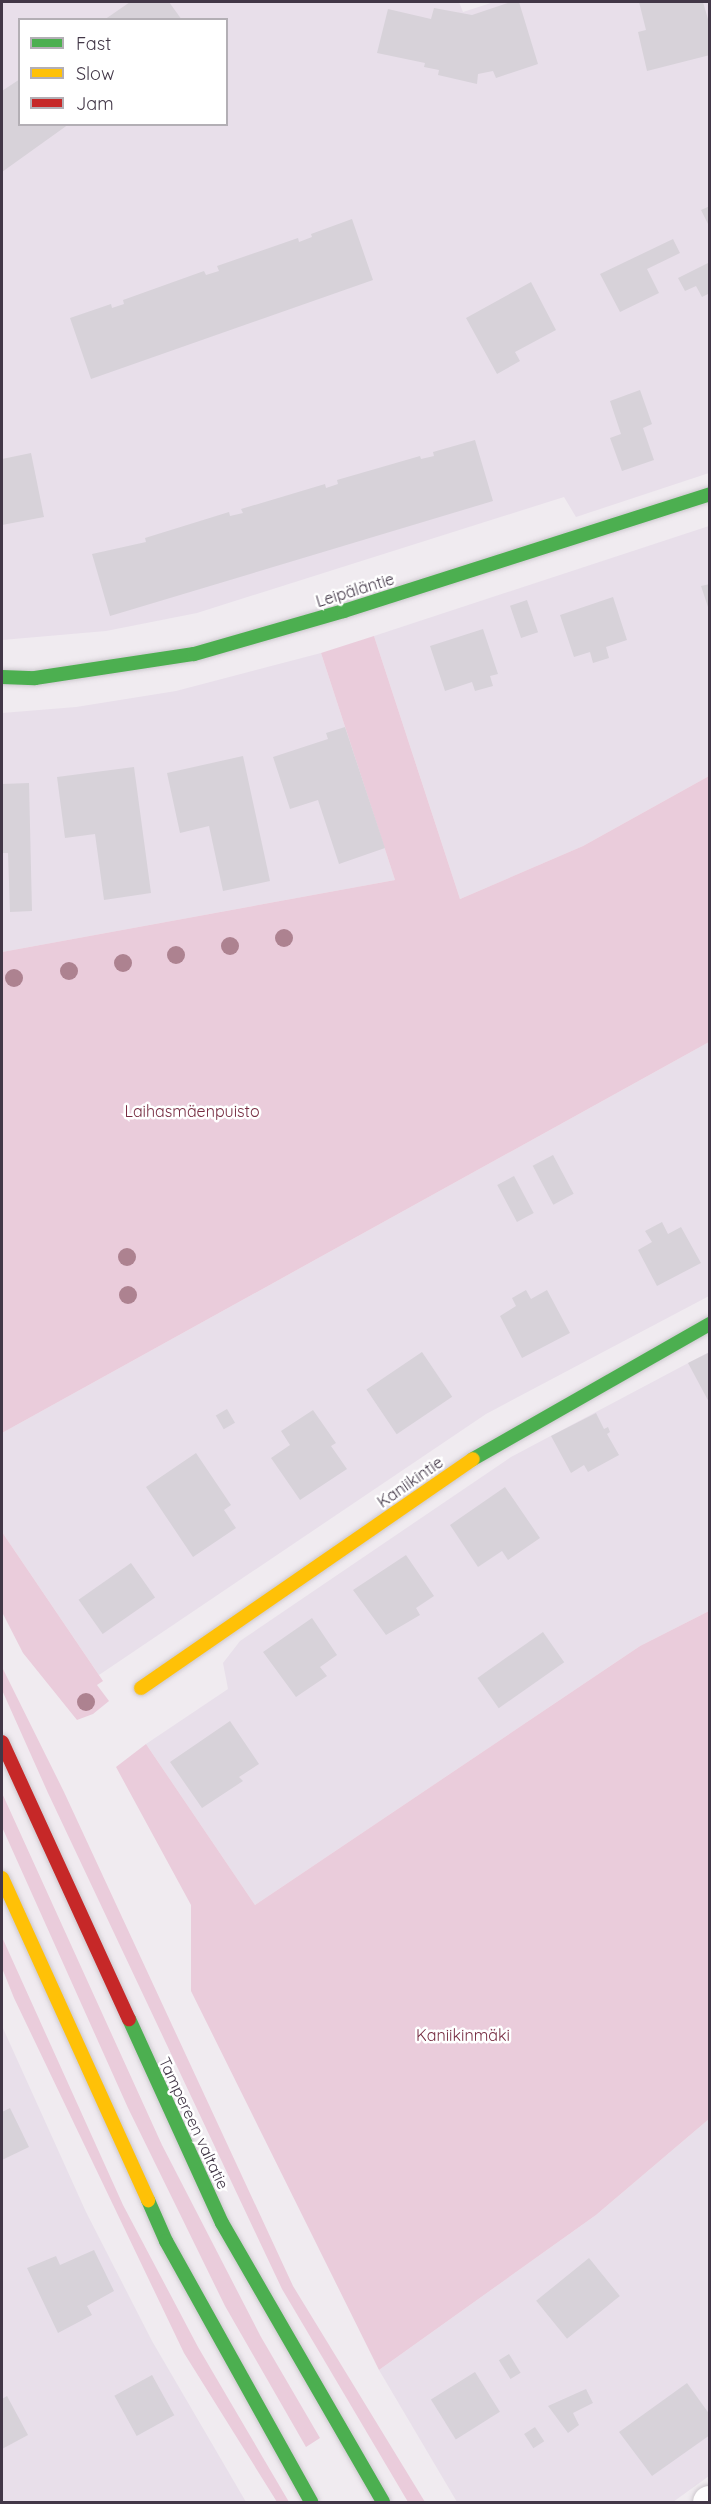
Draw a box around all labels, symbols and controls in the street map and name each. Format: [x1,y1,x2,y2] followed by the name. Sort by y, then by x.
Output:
[18,18,228,126] legend
[76,32,111,55] text: Fast
[76,62,114,85] text: Slow
[76,92,114,115] text: Jam
[314,569,396,611] street label: Leipäläntie
[124,1101,260,1121] park label: Laihasmäenpuisto
[373,1452,447,1512] street label: Kaniikintie
[416,2025,510,2045] park label: Kaniikinmäki
[155,2054,233,2192] street label: Tampereen valtatie

